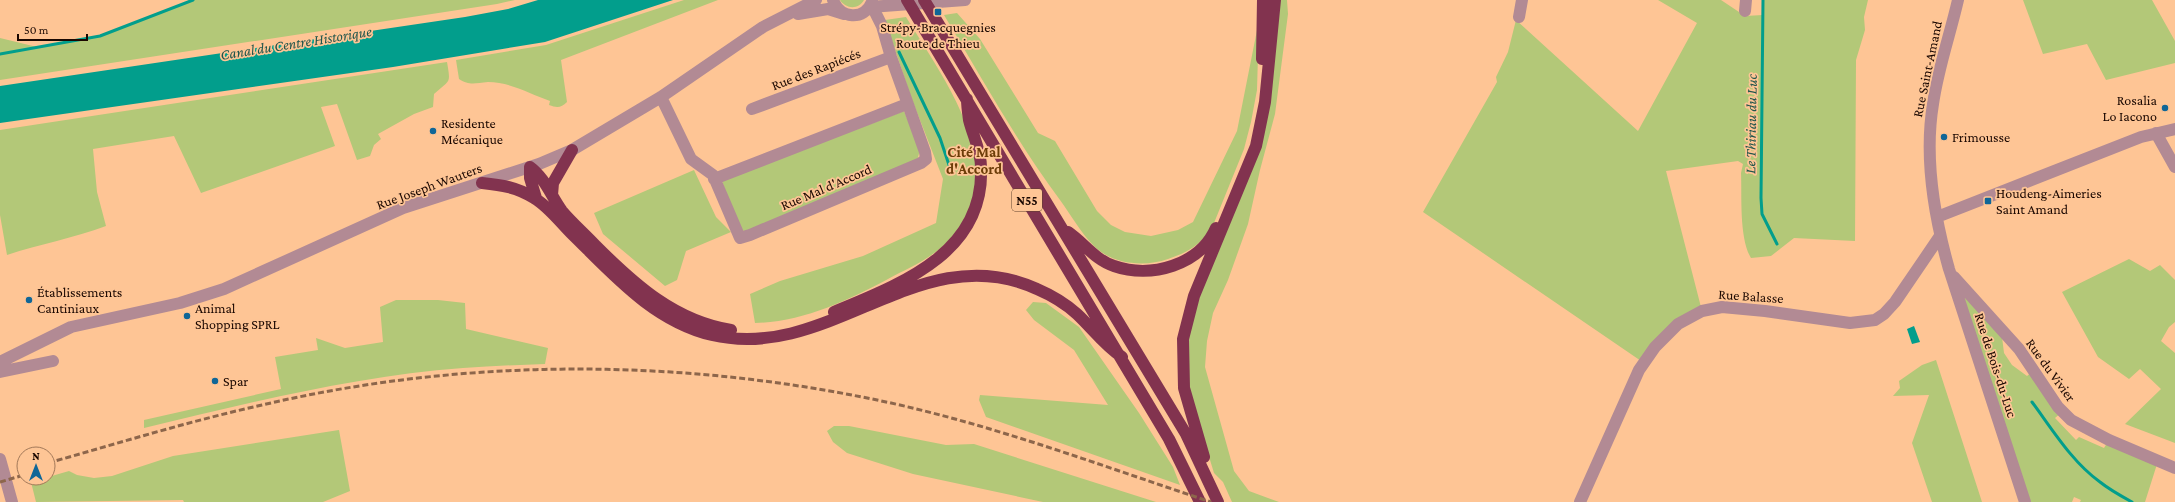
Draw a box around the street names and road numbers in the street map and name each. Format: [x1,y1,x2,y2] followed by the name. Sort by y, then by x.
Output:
[1909,19,1945,119] street label: Rue Saint-Amand
[769,45,863,93] street label: Rue des Rapiécés
[374,159,484,213] street label: Rue Joseph Wauters
[778,160,874,213] street label: Rue Mal d'Accord
[1012,189,1042,211] road number: N55
[1718,286,1784,306] street label: Rue Balasse
[1972,311,2021,419] street label: Rue de Bois-du-Luc
[2023,335,2079,405] street label: Rue du Vivier

